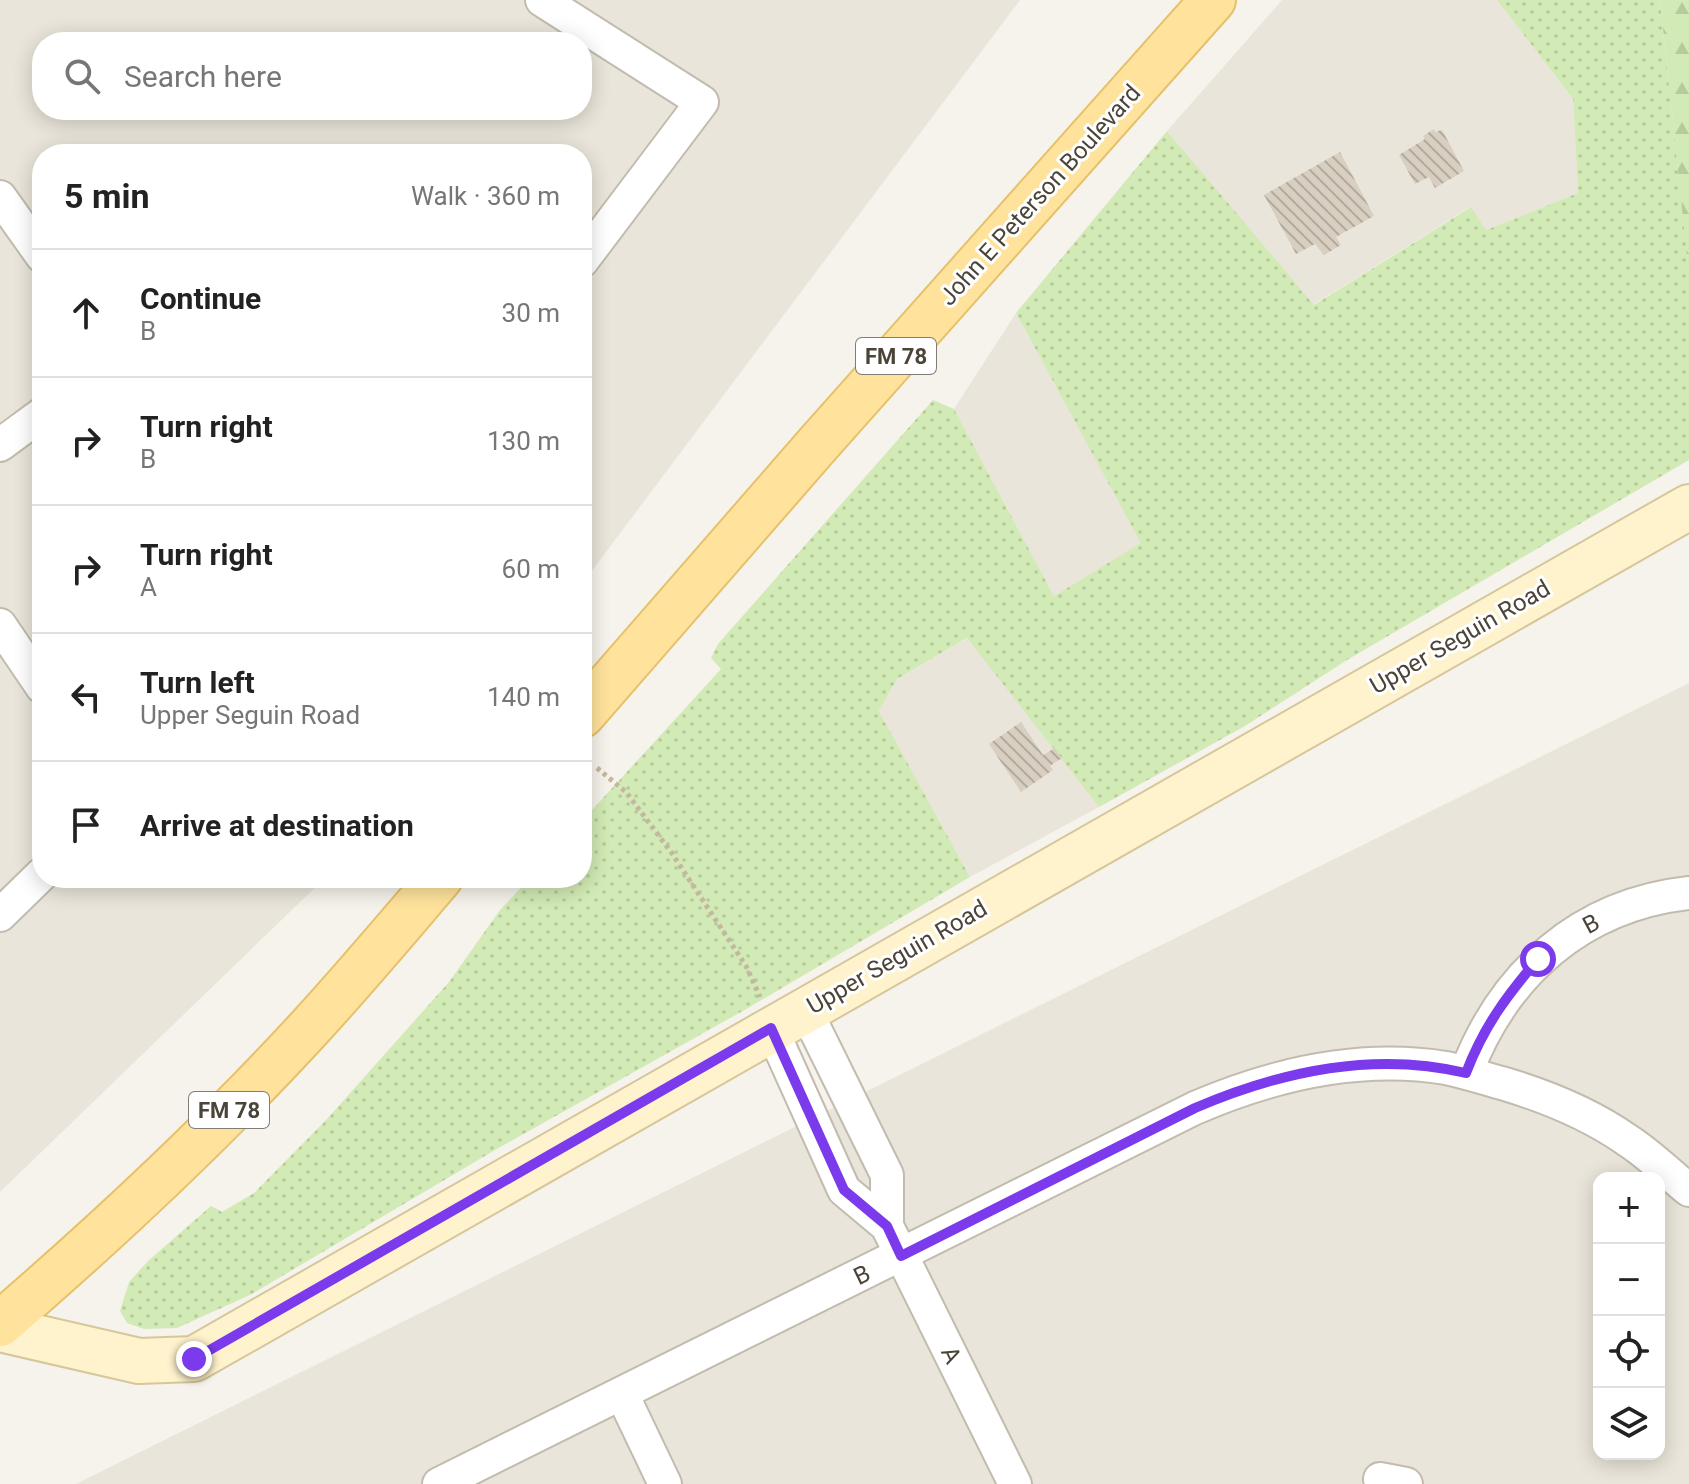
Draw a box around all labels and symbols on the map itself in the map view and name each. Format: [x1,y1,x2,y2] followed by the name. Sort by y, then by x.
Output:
[934,79,1146,311] street label: John E Peterson Boulevard
[856,338,936,374] road number: FM 78
[1365,574,1555,700] street label: Upper Seguin Road
[802,894,992,1020] street label: Upper Seguin Road
[1578,908,1604,940] street label: B
[1520,941,1556,977] route start
[189,1092,269,1128] road number: FM 78
[849,1259,875,1291] street label: B
[176,1341,212,1377] route end
[935,1342,967,1368] street label: A

